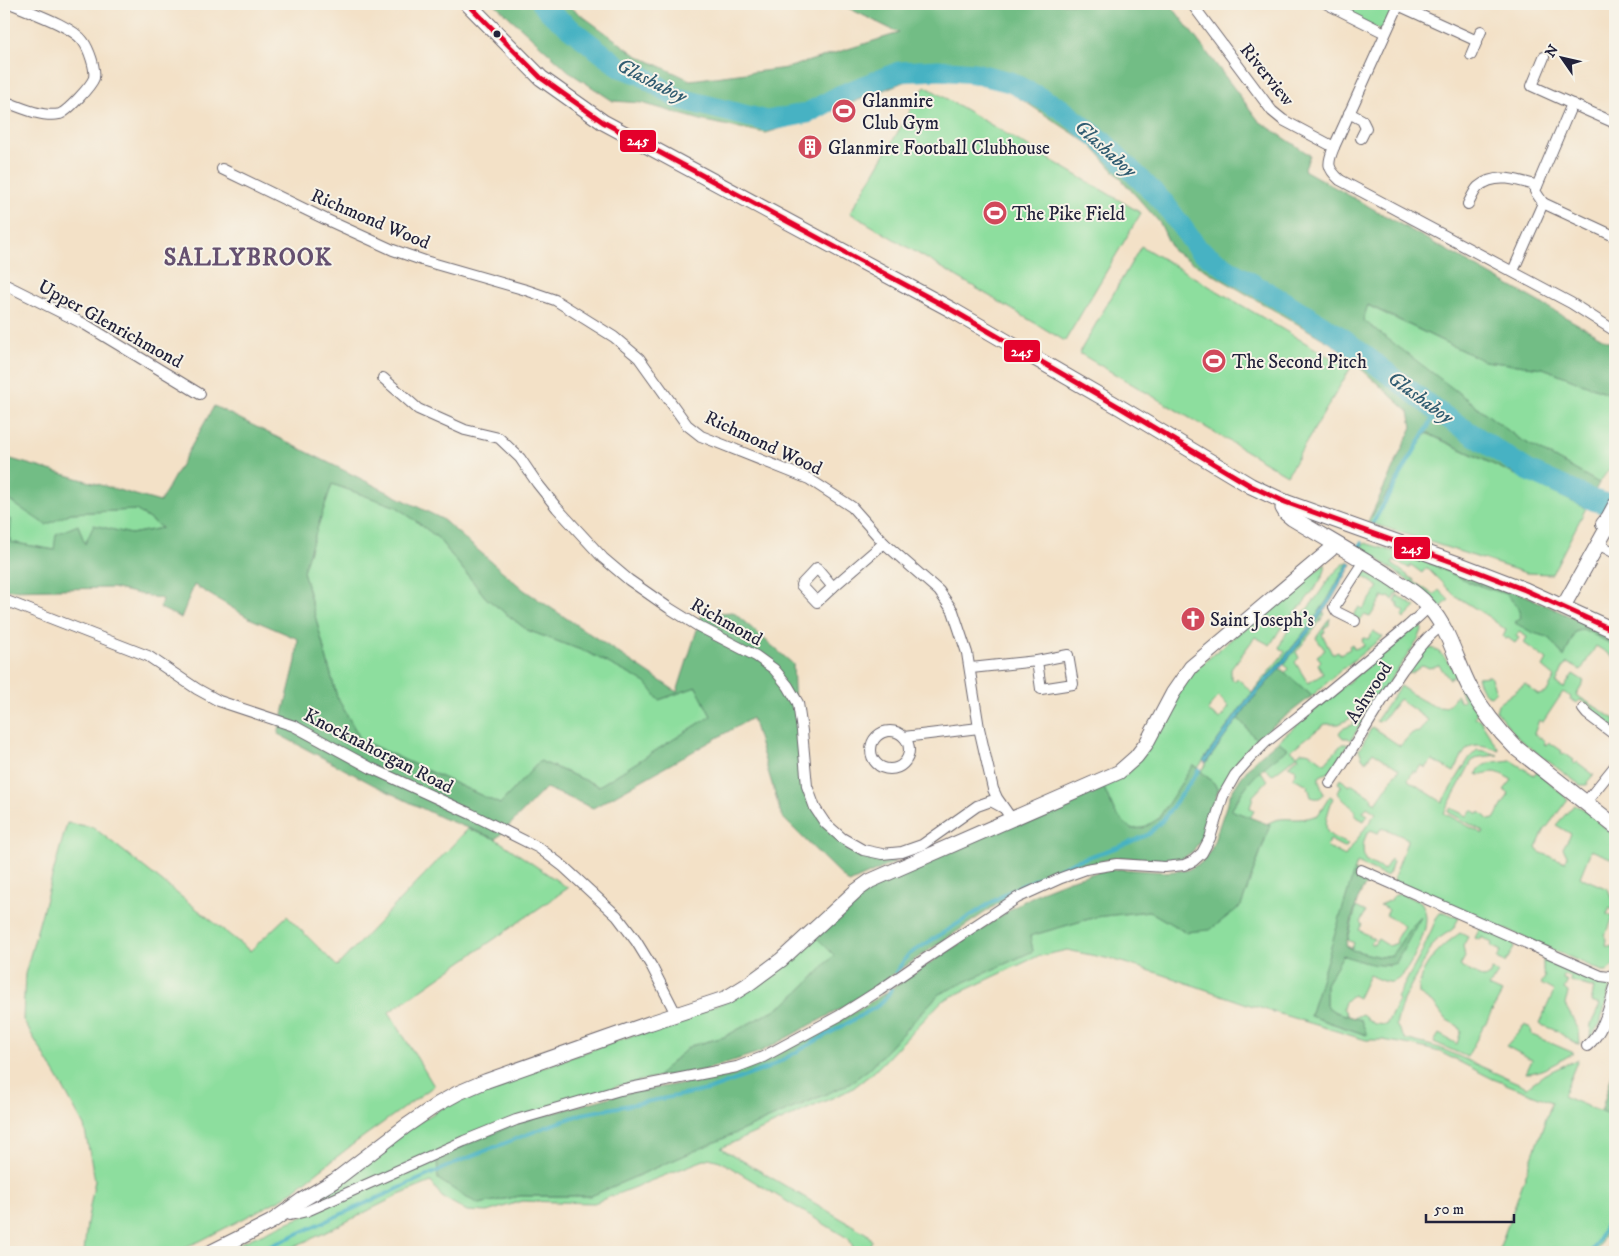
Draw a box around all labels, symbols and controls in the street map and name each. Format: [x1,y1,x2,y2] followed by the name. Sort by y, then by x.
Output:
[492,29,502,39] unlabelled marker
[1536,32,1586,82] north arrow
[1235,39,1299,111] street label: Riverview
[1541,41,1563,61] text: N
[612,53,691,110] water label: Glashaboy
[862,90,939,135] place label: Glanmire Club Gym
[831,98,857,124] sports icon: Glanmire Club Gym
[1069,115,1142,184] water label: Glashaboy
[619,129,657,153] line badge: 245
[627,132,649,150] text: 245
[797,134,823,160] building icon: Glanmire Football Clubhouse
[828,137,1050,160] place label: Glanmire Football Clubhouse
[307,184,434,255] street label: Richmond Wood
[982,200,1008,226] sports icon: The Pike Field
[1012,203,1125,226] place label: The Pike Field
[164,243,332,273] district label: SALLYBROOK
[34,275,187,374] street label: Upper Glenrichmond
[1003,339,1041,363] line badge: 245
[1011,343,1033,361] text: 245
[1201,348,1227,374] sports icon: The Second Pitch
[1232,351,1367,374] place label: The Second Pitch
[1382,366,1459,431] water label: Glashaboy
[701,406,826,481] street label: Richmond Wood
[1393,536,1431,560] line badge: 245
[1401,540,1423,558] text: 245
[686,593,767,652] street label: Richmond
[1180,606,1206,632] church icon: Saint Joseph's
[1210,609,1314,632] place label: Saint Joseph's
[1341,657,1398,728] street label: Ashwood
[300,704,457,799] street label: Knocknahorgan Road
[1426,1191,1514,1223] scale bar
[1434,1200,1464,1219] text: 50 m

